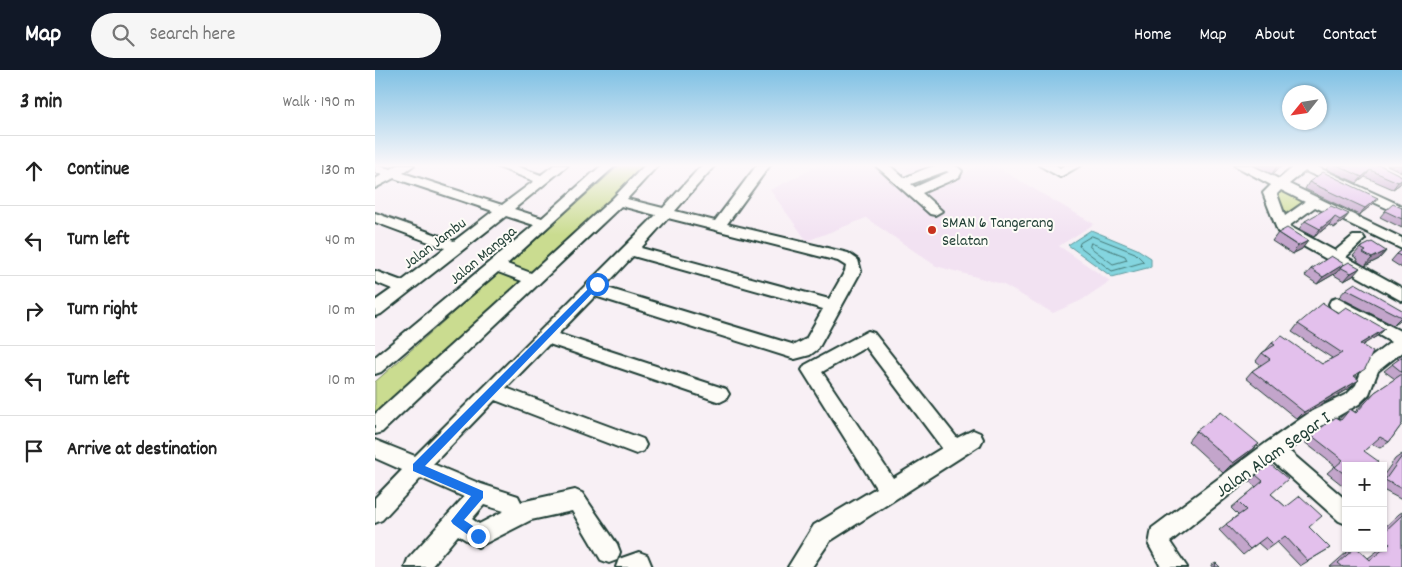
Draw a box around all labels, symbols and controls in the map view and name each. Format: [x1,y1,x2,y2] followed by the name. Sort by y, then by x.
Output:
[91,13,441,58] search box
[25,18,61,52] text: Map
[109,21,137,49] icon: search
[149,22,235,49] text: Search here
[1134,23,1171,48] text: Home
[1199,23,1227,48] text: Map
[1255,23,1295,48] text: About
[1323,23,1377,48] text: Contact
[1282,85,1327,130] north arrow
[20,88,62,118] text: 3 min
[283,91,355,114] text: Walk · 190 m
[20,157,48,185] icon: ahead
[67,157,129,184] text: Continue
[321,159,355,182] text: 130 m
[942,212,1053,253] place label: SMAN 6 Tangerang Selatan
[399,213,472,275] street label: Jalan Jambu
[445,221,523,291] street label: Jalan Mangga
[926,224,938,236] marker: SMAN 6 Tangerang Selatan
[20,227,48,255] icon: left
[67,227,130,254] text: Turn left
[325,229,355,252] text: 40 m
[586,273,609,296] route start
[20,297,48,325] icon: right
[67,297,138,324] text: Turn right
[328,299,355,322] text: 10 m
[20,367,48,395] icon: left
[67,367,130,394] text: Turn left
[328,369,355,392] text: 10 m
[1211,406,1337,506] street label: Jalan Alam Segar I
[20,437,48,465] icon: arrive
[67,437,217,464] text: Arrive at destination
[1342,462,1387,552] map controls
[1342,462,1387,507] button: +
[1342,507,1387,552] button: −
[467,525,490,548] route end

